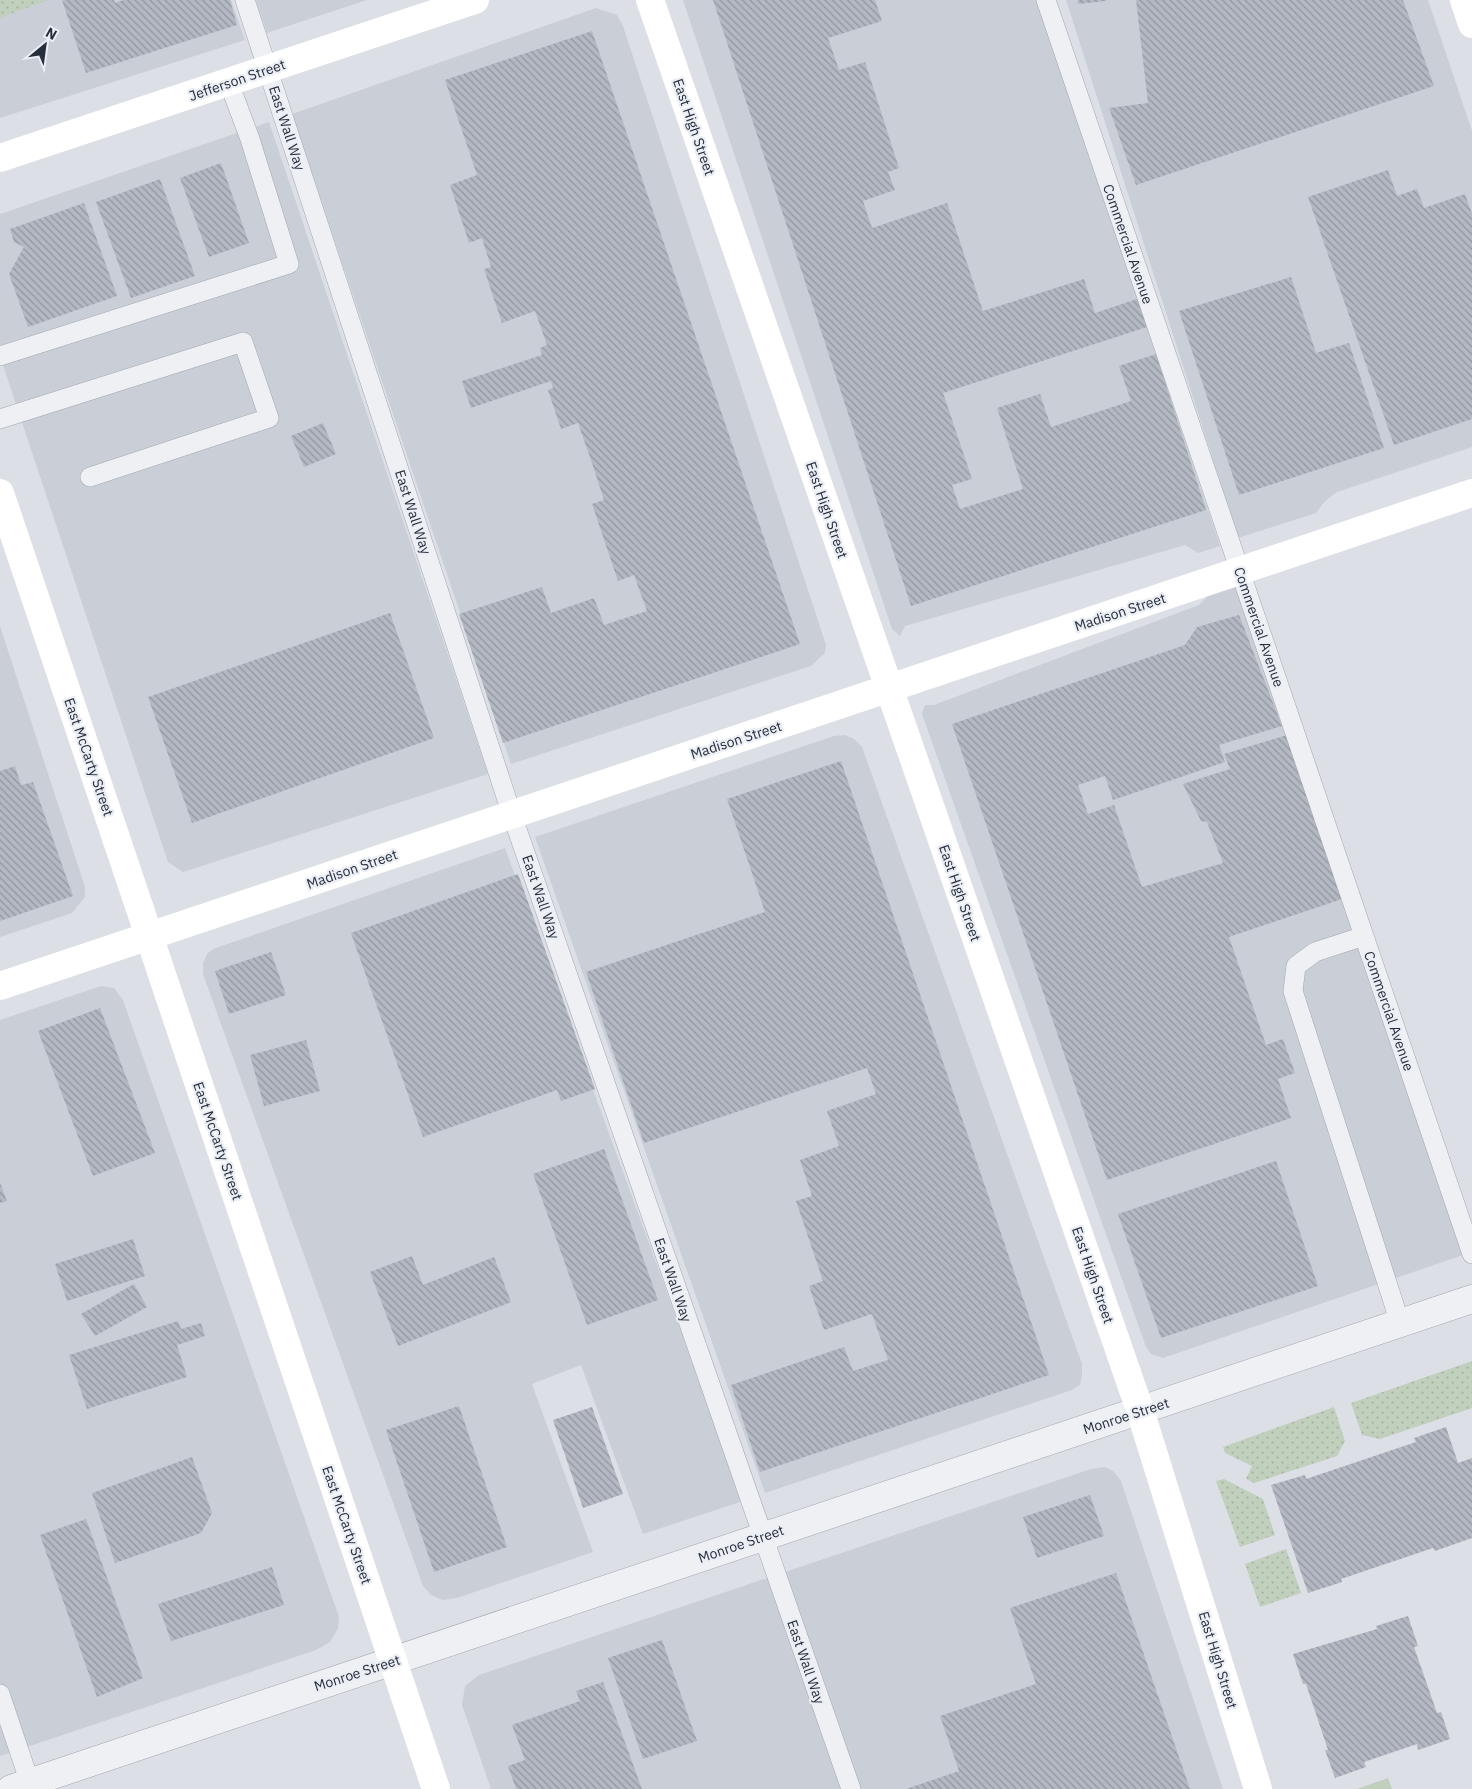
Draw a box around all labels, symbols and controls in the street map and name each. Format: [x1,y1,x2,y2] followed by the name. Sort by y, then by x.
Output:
[20,20,70,70] north arrow
[43,23,60,44] text: N
[186,55,288,105] street label: Jefferson Street
[669,76,719,178] street label: East High Street
[265,83,309,173] street label: East Wall Way
[1099,182,1157,307] street label: Commercial Avenue
[802,459,852,561] street label: East High Street
[391,467,435,557] street label: East Wall Way
[1230,565,1288,690] street label: Commercial Avenue
[1072,589,1168,635] street label: Madison Street
[60,695,118,819] street label: East McCarty Street
[688,717,784,763] street label: Madison Street
[935,842,985,944] street label: East High Street
[304,845,400,893] street label: Madison Street
[518,852,564,942] street label: East Wall Way
[1360,949,1418,1074] street label: Commercial Avenue
[189,1079,247,1203] street label: East McCarty Street
[1068,1224,1118,1326] street label: East High Street
[650,1235,696,1325] street label: East Wall Way
[1081,1394,1171,1438] street label: Monroe Street
[318,1463,376,1587] street label: East McCarty Street
[696,1521,786,1567] street label: Monroe Street
[1195,1609,1241,1711] street label: East High Street
[783,1617,829,1707] street label: East Wall Way
[312,1651,402,1695] street label: Monroe Street

